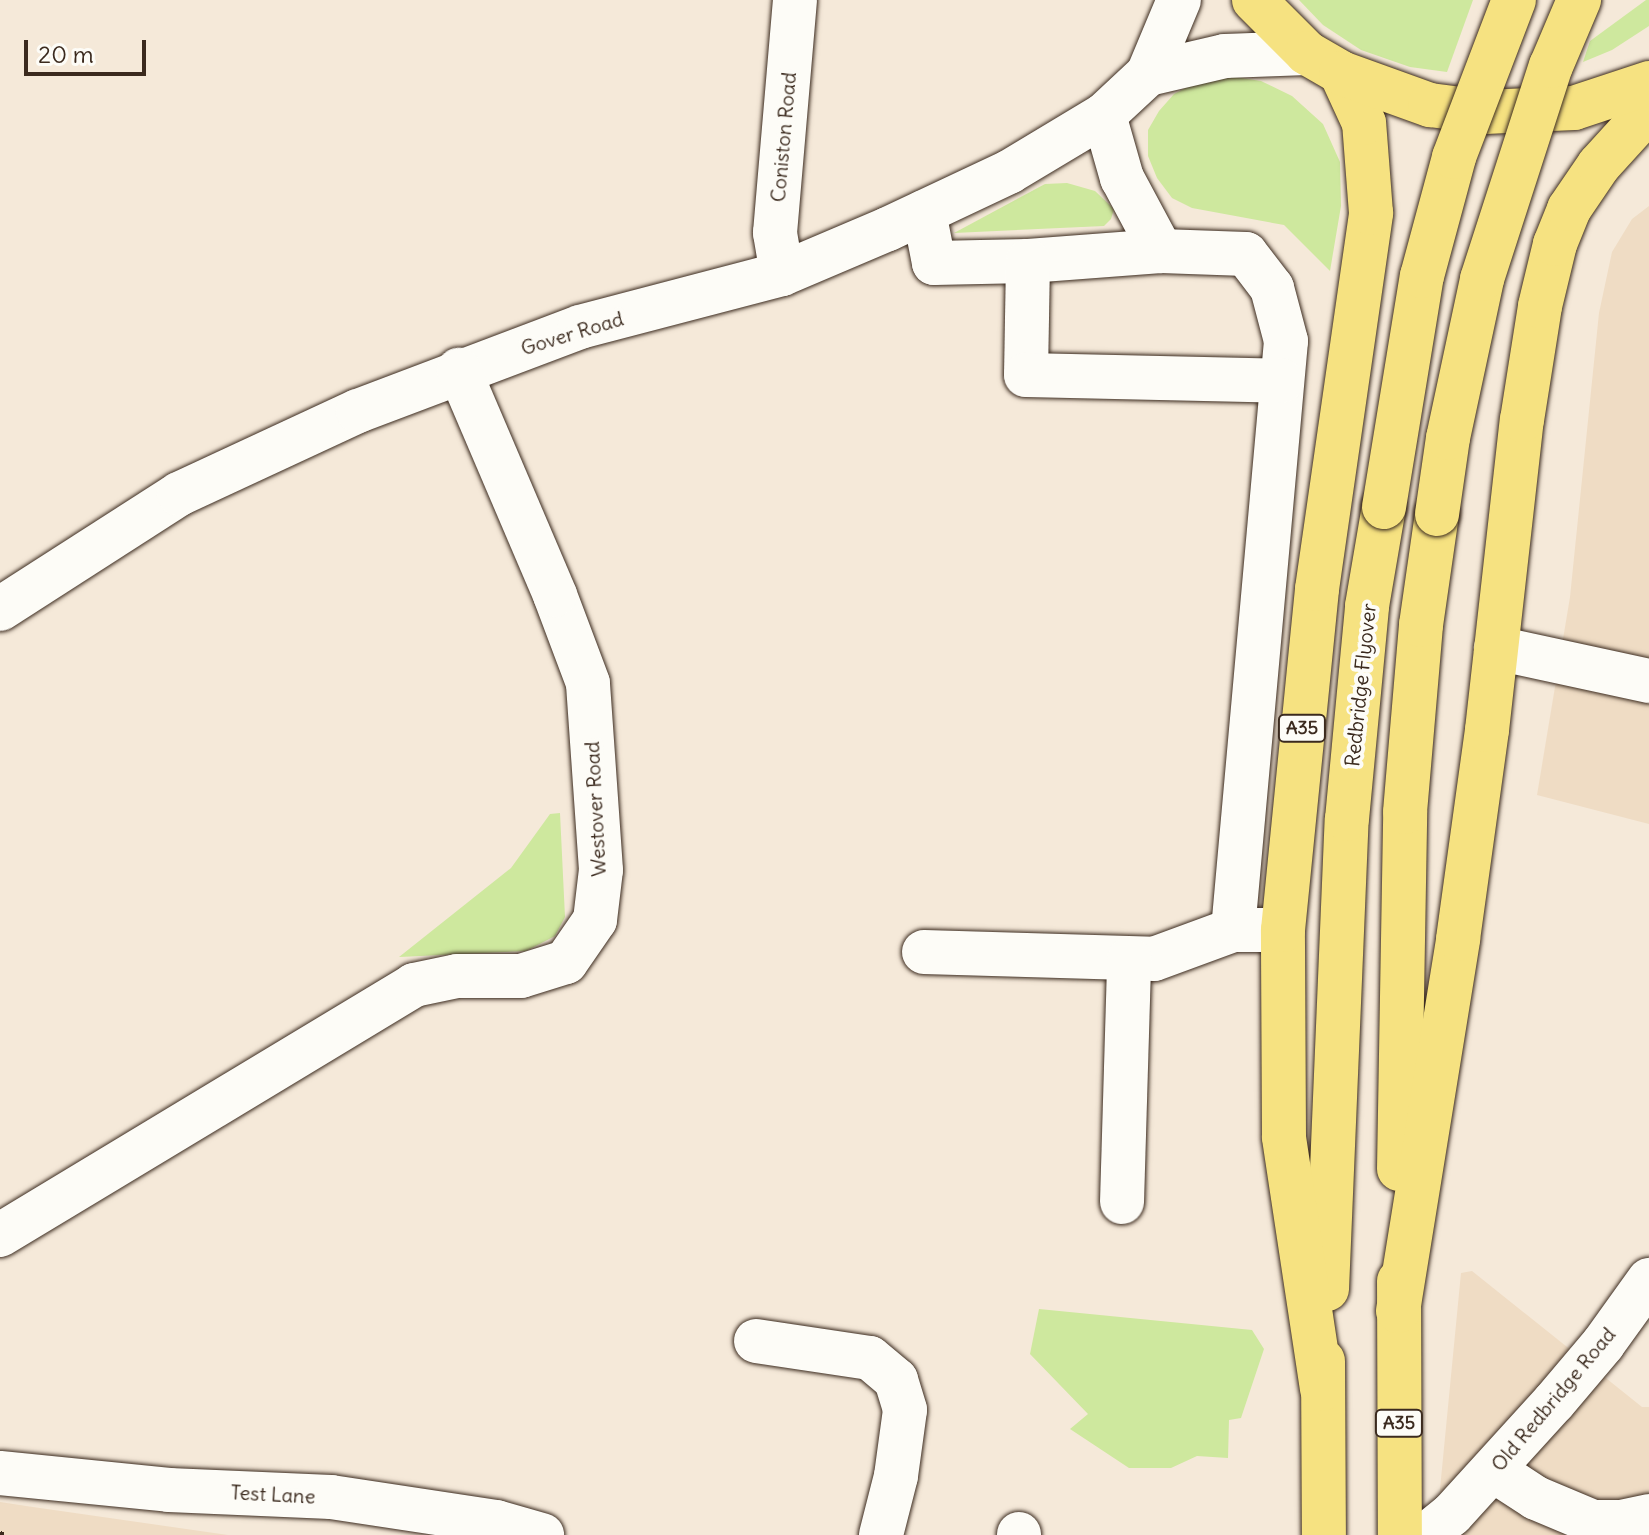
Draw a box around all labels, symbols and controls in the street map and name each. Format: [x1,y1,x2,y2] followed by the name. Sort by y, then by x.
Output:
[28,24,150,74] scale bar
[38,39,94,69] text: 20 m
[765,71,801,203] street label: Coniston Road
[518,306,626,360] street label: Gover Road
[1339,602,1381,768] street label: Redbridge Flyover
[1276,714,1328,742] road number: A35
[579,741,611,877] street label: Westover Road
[1486,1322,1620,1476] street label: Old Redbridge Road
[1373,1409,1425,1437] road number: A35
[230,1480,316,1508] street label: Test Lane

